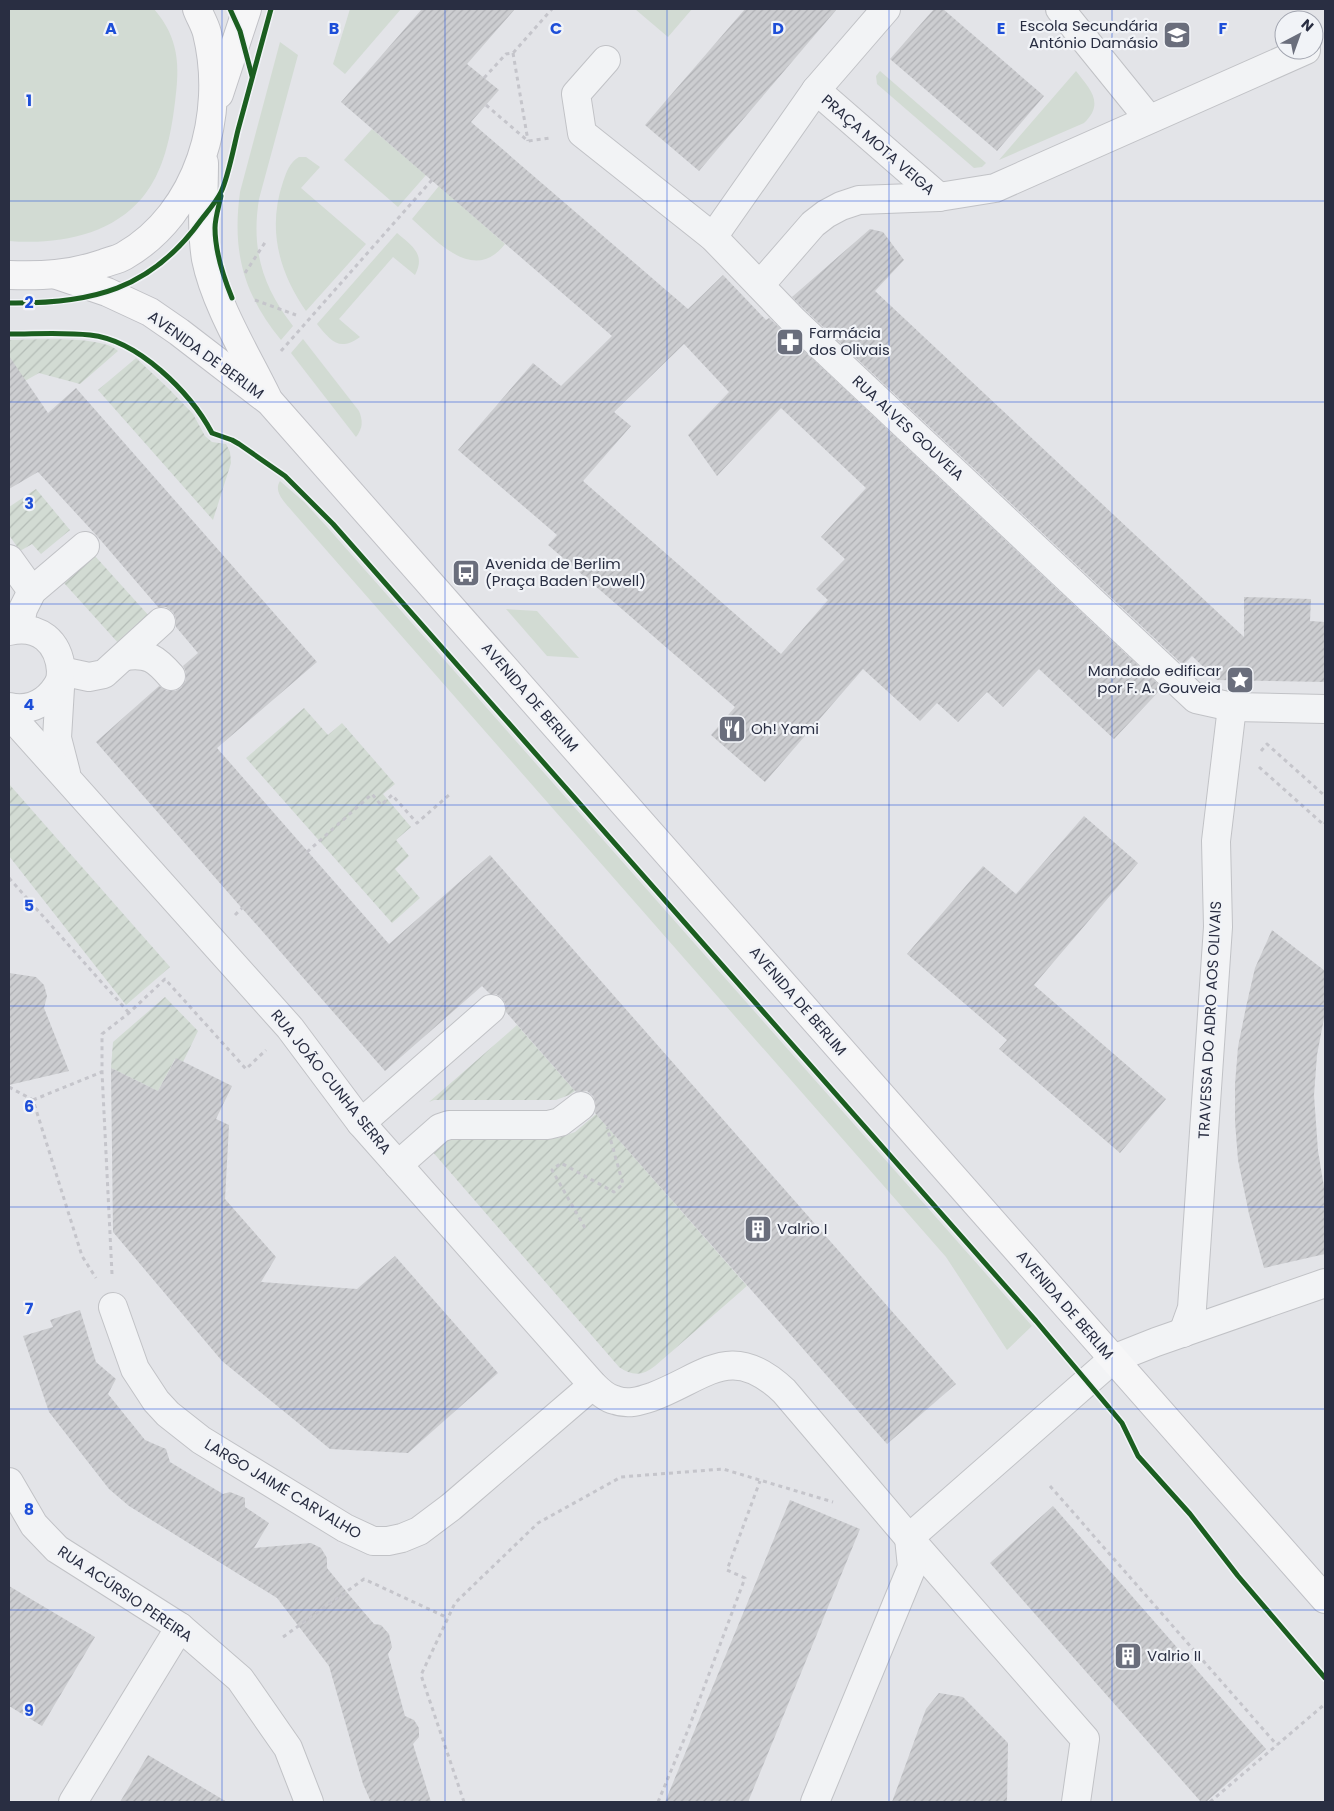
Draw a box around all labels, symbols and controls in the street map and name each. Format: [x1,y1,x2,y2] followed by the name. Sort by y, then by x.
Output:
[1274,10,1324,60] north arrow
[1297,14,1318,36] text: N
[1020,15,1158,53] place label: Escola Secundária António Damásio
[105,17,117,40] text: A
[329,17,339,40] text: B
[550,17,562,40] text: C
[772,17,784,40] text: D
[997,17,1005,40] text: E
[1219,17,1228,40] text: F
[1162,20,1192,50] school or university icon: Escola Secundária António Damásio
[26,89,32,112] text: 1
[817,90,940,200] street label: PRAÇA MOTA VEIGA
[24,291,34,314] text: 2
[144,305,268,404] street label: AVENIDA DE BERLIM
[809,322,890,360] place label: Farmácia dos Olivais
[775,327,805,357] pharmacy icon: Farmácia dos Olivais
[848,370,969,485] street label: RUA ALVES GOUVEIA
[24,492,34,515] text: 3
[485,553,646,591] place label: Avenida de Berlim (Praça Baden Powell)
[451,558,481,588] bus stop icon: Avenida de Berlim (Praça Baden Powell)
[477,638,584,756] street label: AVENIDA DE BERLIM
[1088,660,1221,698] place label: Mandado edificar por F. A. Gouveia
[1225,665,1255,695] place icon: Mandado edificar por F. A. Gouveia
[24,693,35,716] text: 4
[717,714,747,744] restaurant icon: Oh! Yami
[751,718,819,739] place label: Oh! Yami
[24,894,34,917] text: 5
[1193,900,1226,1140] street label: TRAVESSA DO ADRO AOS OLIVAIS
[745,942,852,1060] street label: AVENIDA DE BERLIM
[266,1005,396,1158] street label: RUA JOÃO CUNHA SERRA
[24,1095,34,1118] text: 6
[743,1214,773,1244] building icon: Valrio I
[777,1218,828,1239] place label: Valrio I
[1012,1246,1119,1364] street label: AVENIDA DE BERLIM
[25,1297,34,1320] text: 7
[201,1433,366,1544] street label: LARGO JAIME CARVALHO
[24,1498,34,1521] text: 8
[54,1541,197,1647] street label: RUA ACÚRSIO PEREIRA
[1113,1641,1143,1671] building icon: Valrio II
[1147,1645,1201,1666] place label: Valrio II
[24,1699,34,1722] text: 9

